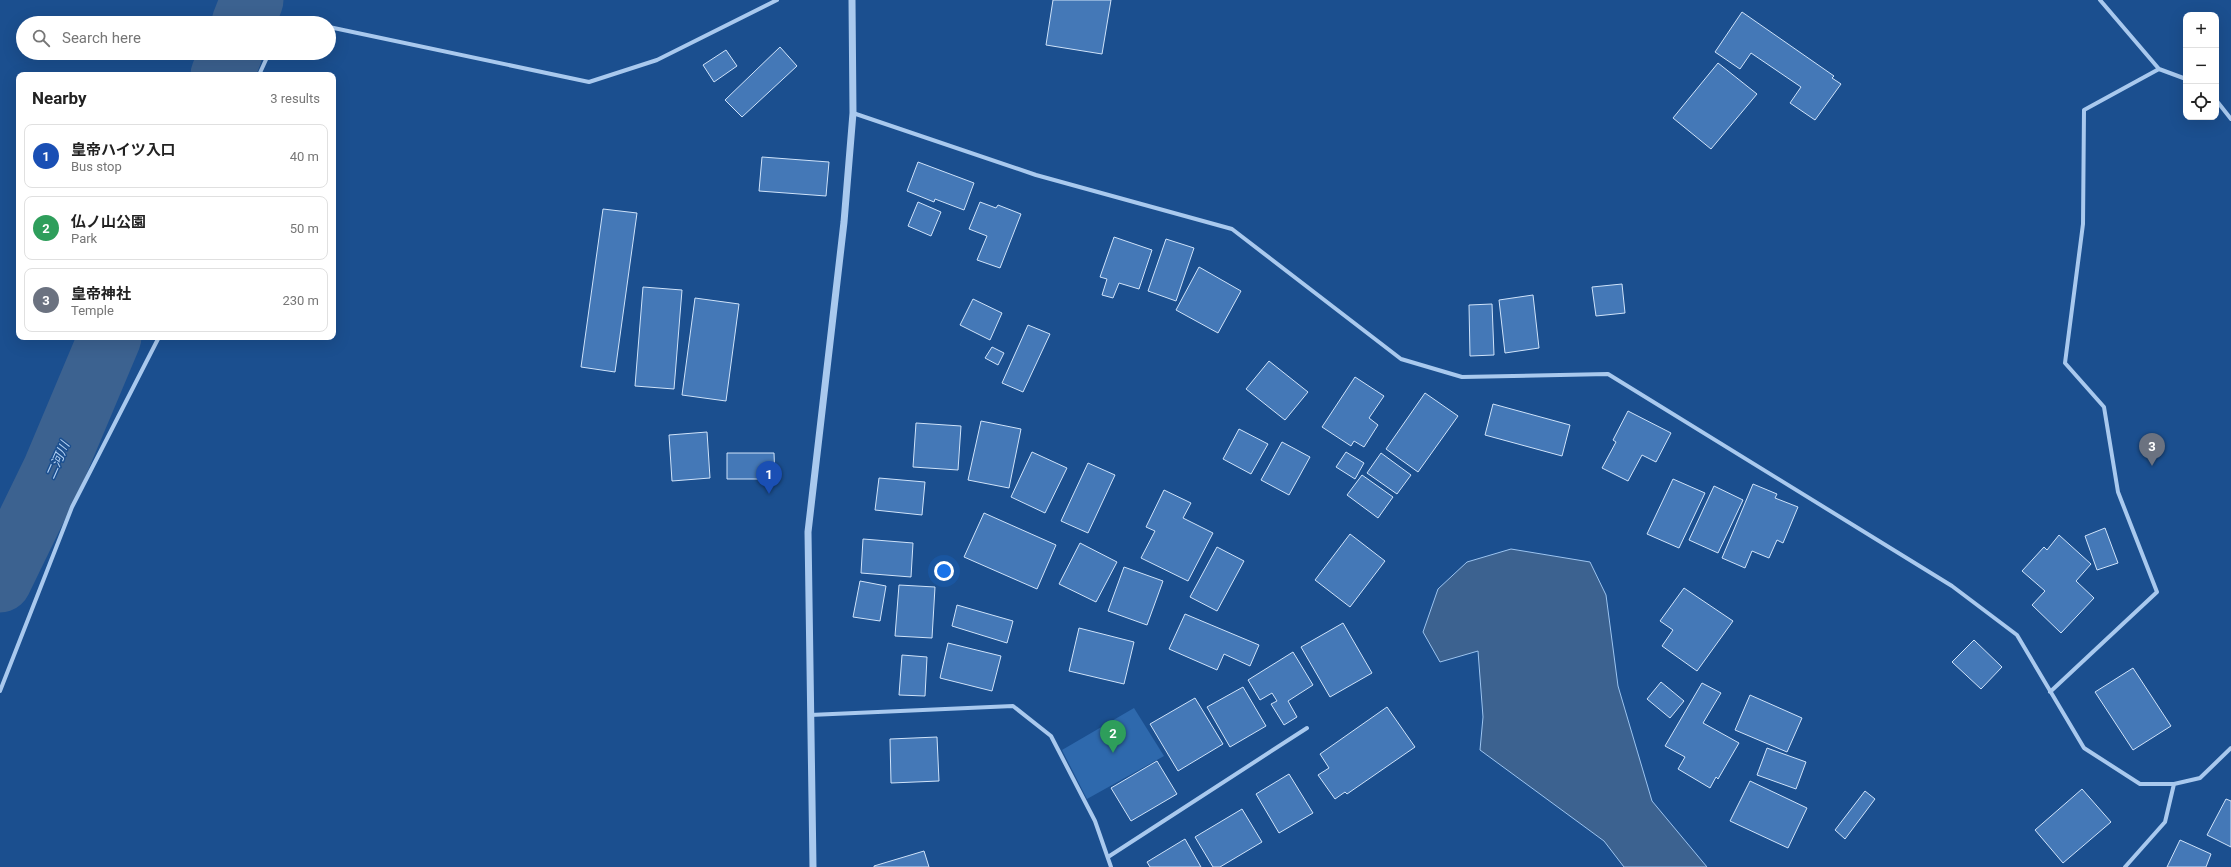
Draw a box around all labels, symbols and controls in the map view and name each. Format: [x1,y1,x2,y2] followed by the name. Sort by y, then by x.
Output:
[2183,12,2219,120] map controls
[2183,12,2219,48] button: +
[16,16,336,60] search box
[30,27,52,49] icon: search
[62,29,141,47] text: Search here
[2183,48,2219,84] button: −
[2183,84,2219,120] button: locate
[32,88,87,108] text: Nearby
[270,91,320,106] text: 3 results
[71,141,176,159] text: 皇帝ハイツ入口
[42,149,50,164] text: 1
[290,149,319,164] text: 40 m
[71,159,122,174] text: Bus stop
[71,213,146,231] text: 仏ノ山公園
[42,221,50,236] text: 2
[290,221,319,236] text: 50 m
[71,231,97,246] text: Park
[71,285,131,303] text: 皇帝神社
[42,293,50,308] text: 3
[282,293,319,308] text: 230 m
[71,303,114,318] text: Temple
[2139,433,2165,466] pin: 3
[43,438,73,481] water label: 二河川
[756,461,782,494] pin: 1
[934,561,954,581] your location
[1100,720,1126,753] pin: 2

